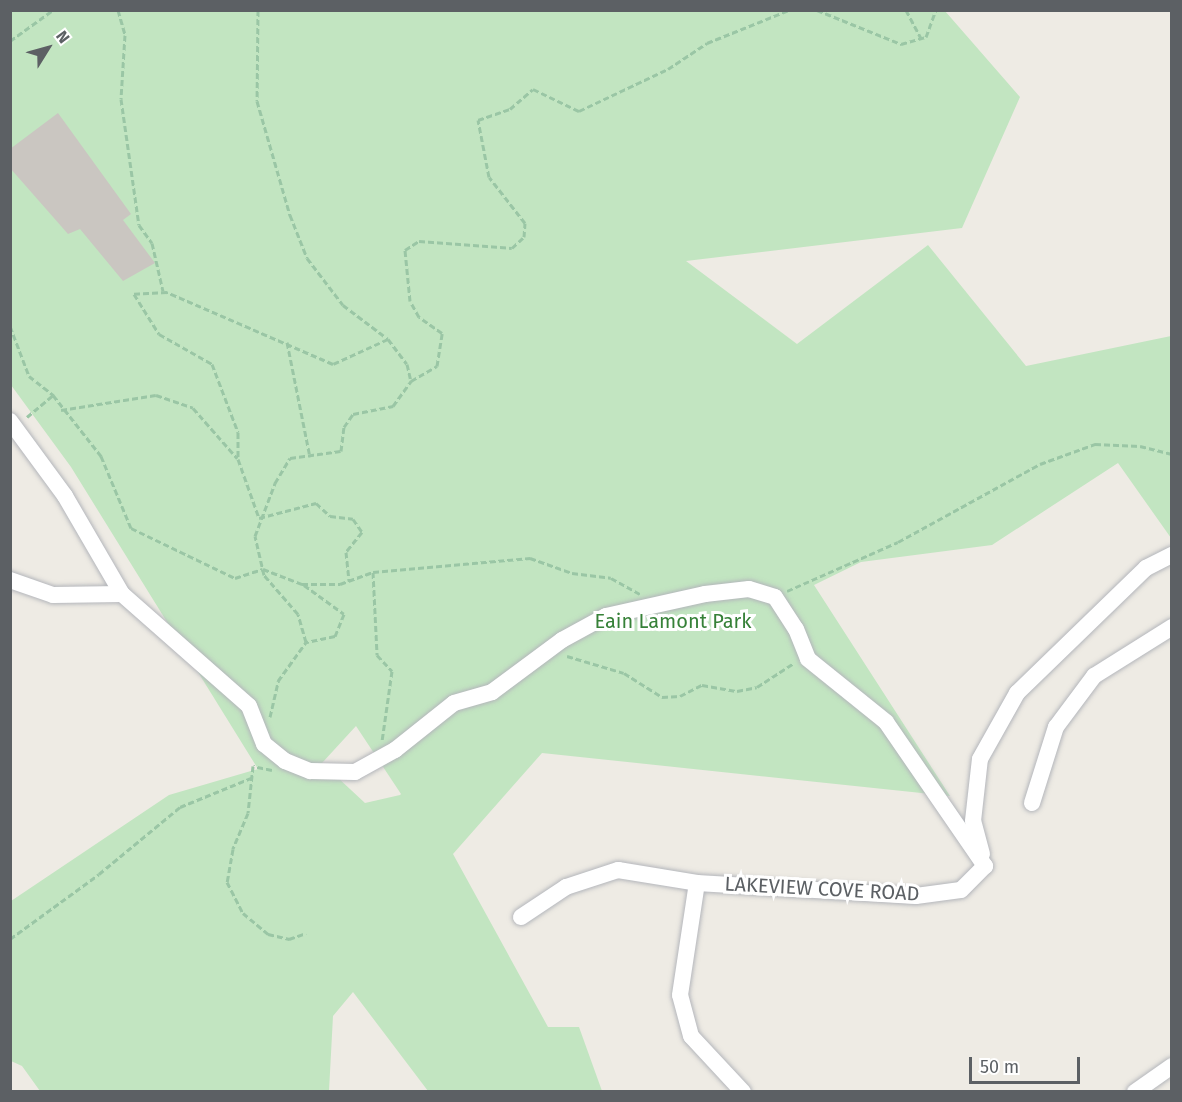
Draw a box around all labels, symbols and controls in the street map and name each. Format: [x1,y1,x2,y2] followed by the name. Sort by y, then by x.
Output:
[18,18,78,78] north arrow
[52,27,74,47] text: N
[594,609,752,633] park label: Eain Lamont Park
[724,872,920,906] street label: LAKEVIEW COVE ROAD
[972,1045,1083,1083] scale bar
[980,1056,1019,1078] text: 50 m

